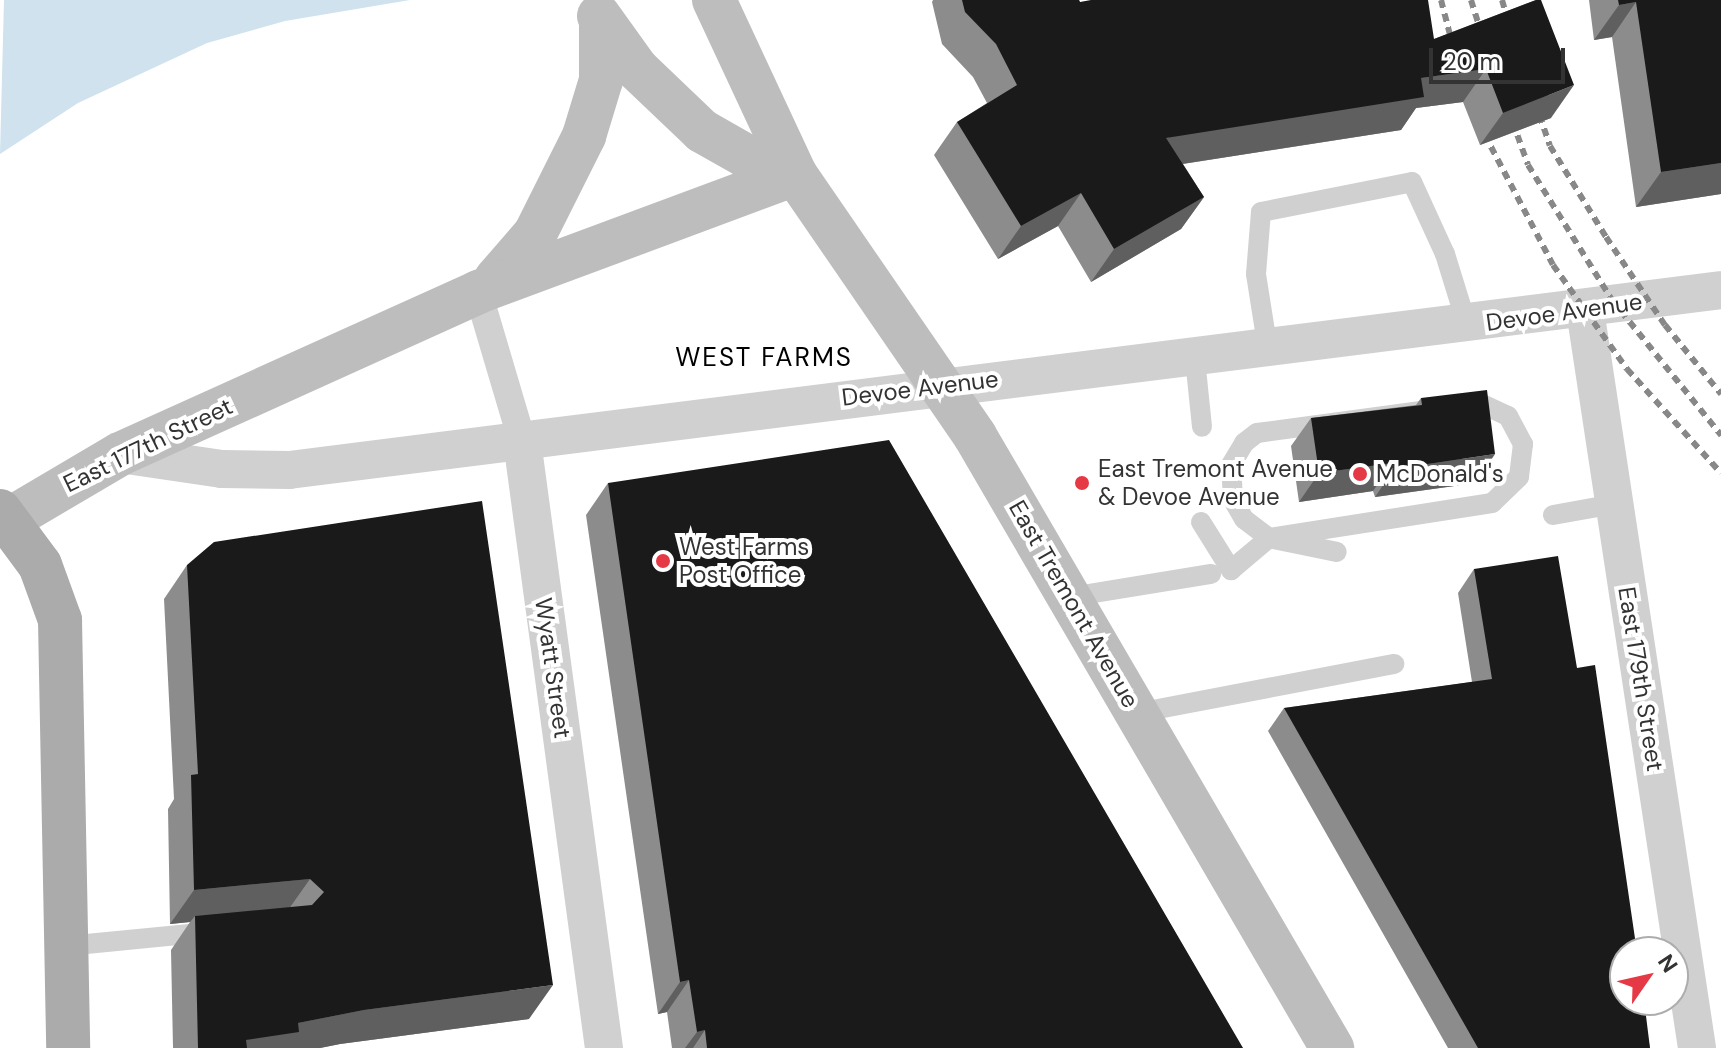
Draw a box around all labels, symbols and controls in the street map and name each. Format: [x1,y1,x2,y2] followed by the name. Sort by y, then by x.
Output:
[1433,32,1569,82] scale bar
[1443,46,1501,77] text: 20 m
[1484,287,1644,337] street label: Devoe Avenue
[675,342,853,374] district label: WEST FARMS
[840,364,1000,412] street label: Devoe Avenue
[59,392,237,498] street label: East 177th Street
[1098,455,1333,511] place label: East Tremont Avenue & Devoe Avenue
[1376,460,1504,488] place label: McDonald's
[1351,465,1369,483] marker: McDonald's
[1073,474,1091,492] marker: East Tremont Avenue & Devoe Avenue
[1003,495,1145,713] street label: East Tremont Avenue
[679,533,809,589] place label: West Farms Post Office
[654,552,672,570] marker: West Farms Post Office
[1612,585,1670,773] street label: East 179th Street
[529,596,577,740] street label: Wyatt Street
[1609,936,1689,1016] north arrow
[1651,949,1684,978] text: N

